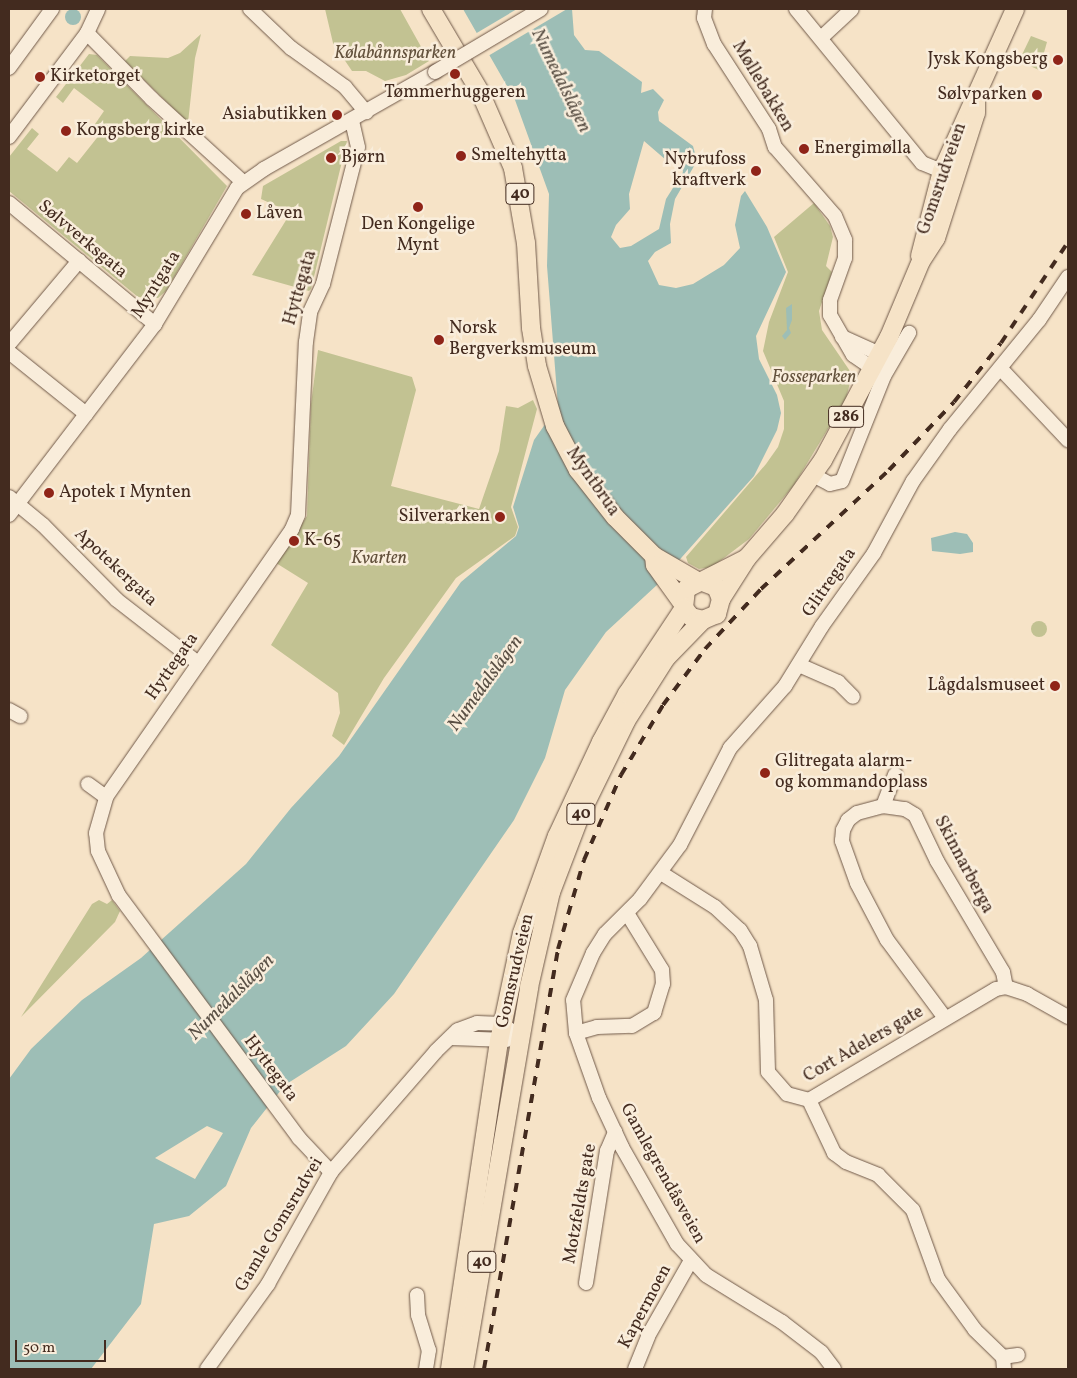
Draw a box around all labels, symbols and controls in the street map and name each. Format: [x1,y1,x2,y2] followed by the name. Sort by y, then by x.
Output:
[525,25,595,137] water label: Numedalslågen
[726,37,798,137] street label: Møllebakken
[334,43,456,65] park label: Kølabånnsparken
[927,49,1048,71] place label: Jysk Kongsberg
[1052,54,1064,66] marker: Jysk Kongsberg
[50,66,141,88] place label: Kirketorget
[449,68,461,80] marker: Tømmerhuggeren
[34,71,46,83] marker: Kirketorget
[384,82,526,104] place label: Tømmerhuggeren
[937,84,1027,106] place label: Sølvparken
[1031,89,1043,101] marker: Sølvparken
[222,104,327,126] place label: Asiabutikken
[331,109,343,121] marker: Asiabutikken
[76,120,204,142] place label: Kongsberg kirke
[914,120,972,238] street label: Gomsrudveien
[60,125,72,137] marker: Kongsberg kirke
[814,138,911,160] place label: Energimølla
[798,143,810,155] marker: Energimølla
[471,145,567,167] place label: Smeltehytta
[341,147,385,169] place label: Bjørn
[455,150,467,162] marker: Smeltehytta
[664,150,746,192] place label: Nybrufoss kraftverk
[325,152,337,164] marker: Bjørn
[750,165,762,177] marker: Nybrufoss kraftverk
[505,180,535,208] road number: 40
[33,196,131,284] street label: Sølvverksgata
[412,201,424,213] marker: Den Kongelige Mynt
[256,203,303,225] place label: Låven
[240,208,252,220] marker: Låven
[361,215,475,258] place label: Den Kongelige Mynt
[128,247,186,323] street label: Myntgata
[280,248,322,328] street label: Hyttegata
[449,319,597,362] place label: Norsk Bergverksmuseum
[433,334,445,346] marker: Norsk Bergverksmuseum
[772,367,856,389] park label: Fosseparken
[827,404,865,431] road number: 286
[560,443,624,521] street label: Myntbrua
[59,482,191,504] place label: Apotek 1 Mynten
[43,487,55,499] marker: Apotek 1 Mynten
[399,506,490,528] place label: Silverarken
[494,511,506,523] marker: Silverarken
[69,524,161,612] street label: Apotekergata
[304,530,341,552] place label: K-65
[288,535,300,547] marker: K-65
[798,544,862,622] street label: Glitregata
[351,548,407,570] park label: Kvarten
[142,629,204,705] street label: Hyttegata
[444,632,528,736] water label: Numedalslågen
[927,675,1045,697] place label: Lågdalsmuseet
[1049,680,1061,692] marker: Lågdalsmuseet
[775,752,928,794] place label: Glitregata alarm- og kommandoplass
[759,767,771,779] marker: Glitregata alarm- og kommandoplass
[566,801,596,828] road number: 40
[928,813,998,917] street label: Skinnarberga
[492,912,540,1030] street label: Gomsrudveien
[184,950,280,1046] water label: Numedalslågen
[800,1002,928,1088] street label: Cort Adelers gate
[238,1032,302,1106] street label: Hyttegata
[614,1100,710,1248] street label: Gamlegrendåsveien
[560,1142,602,1266] street label: Motzfeldts gate
[231,1154,329,1296] street label: Gamle Gomsrudvei
[467,1248,497,1276] road number: 40
[615,1261,677,1353] street label: Kapermoen
[18,1330,109,1362] scale bar
[23,1338,55,1359] text: 50 m

